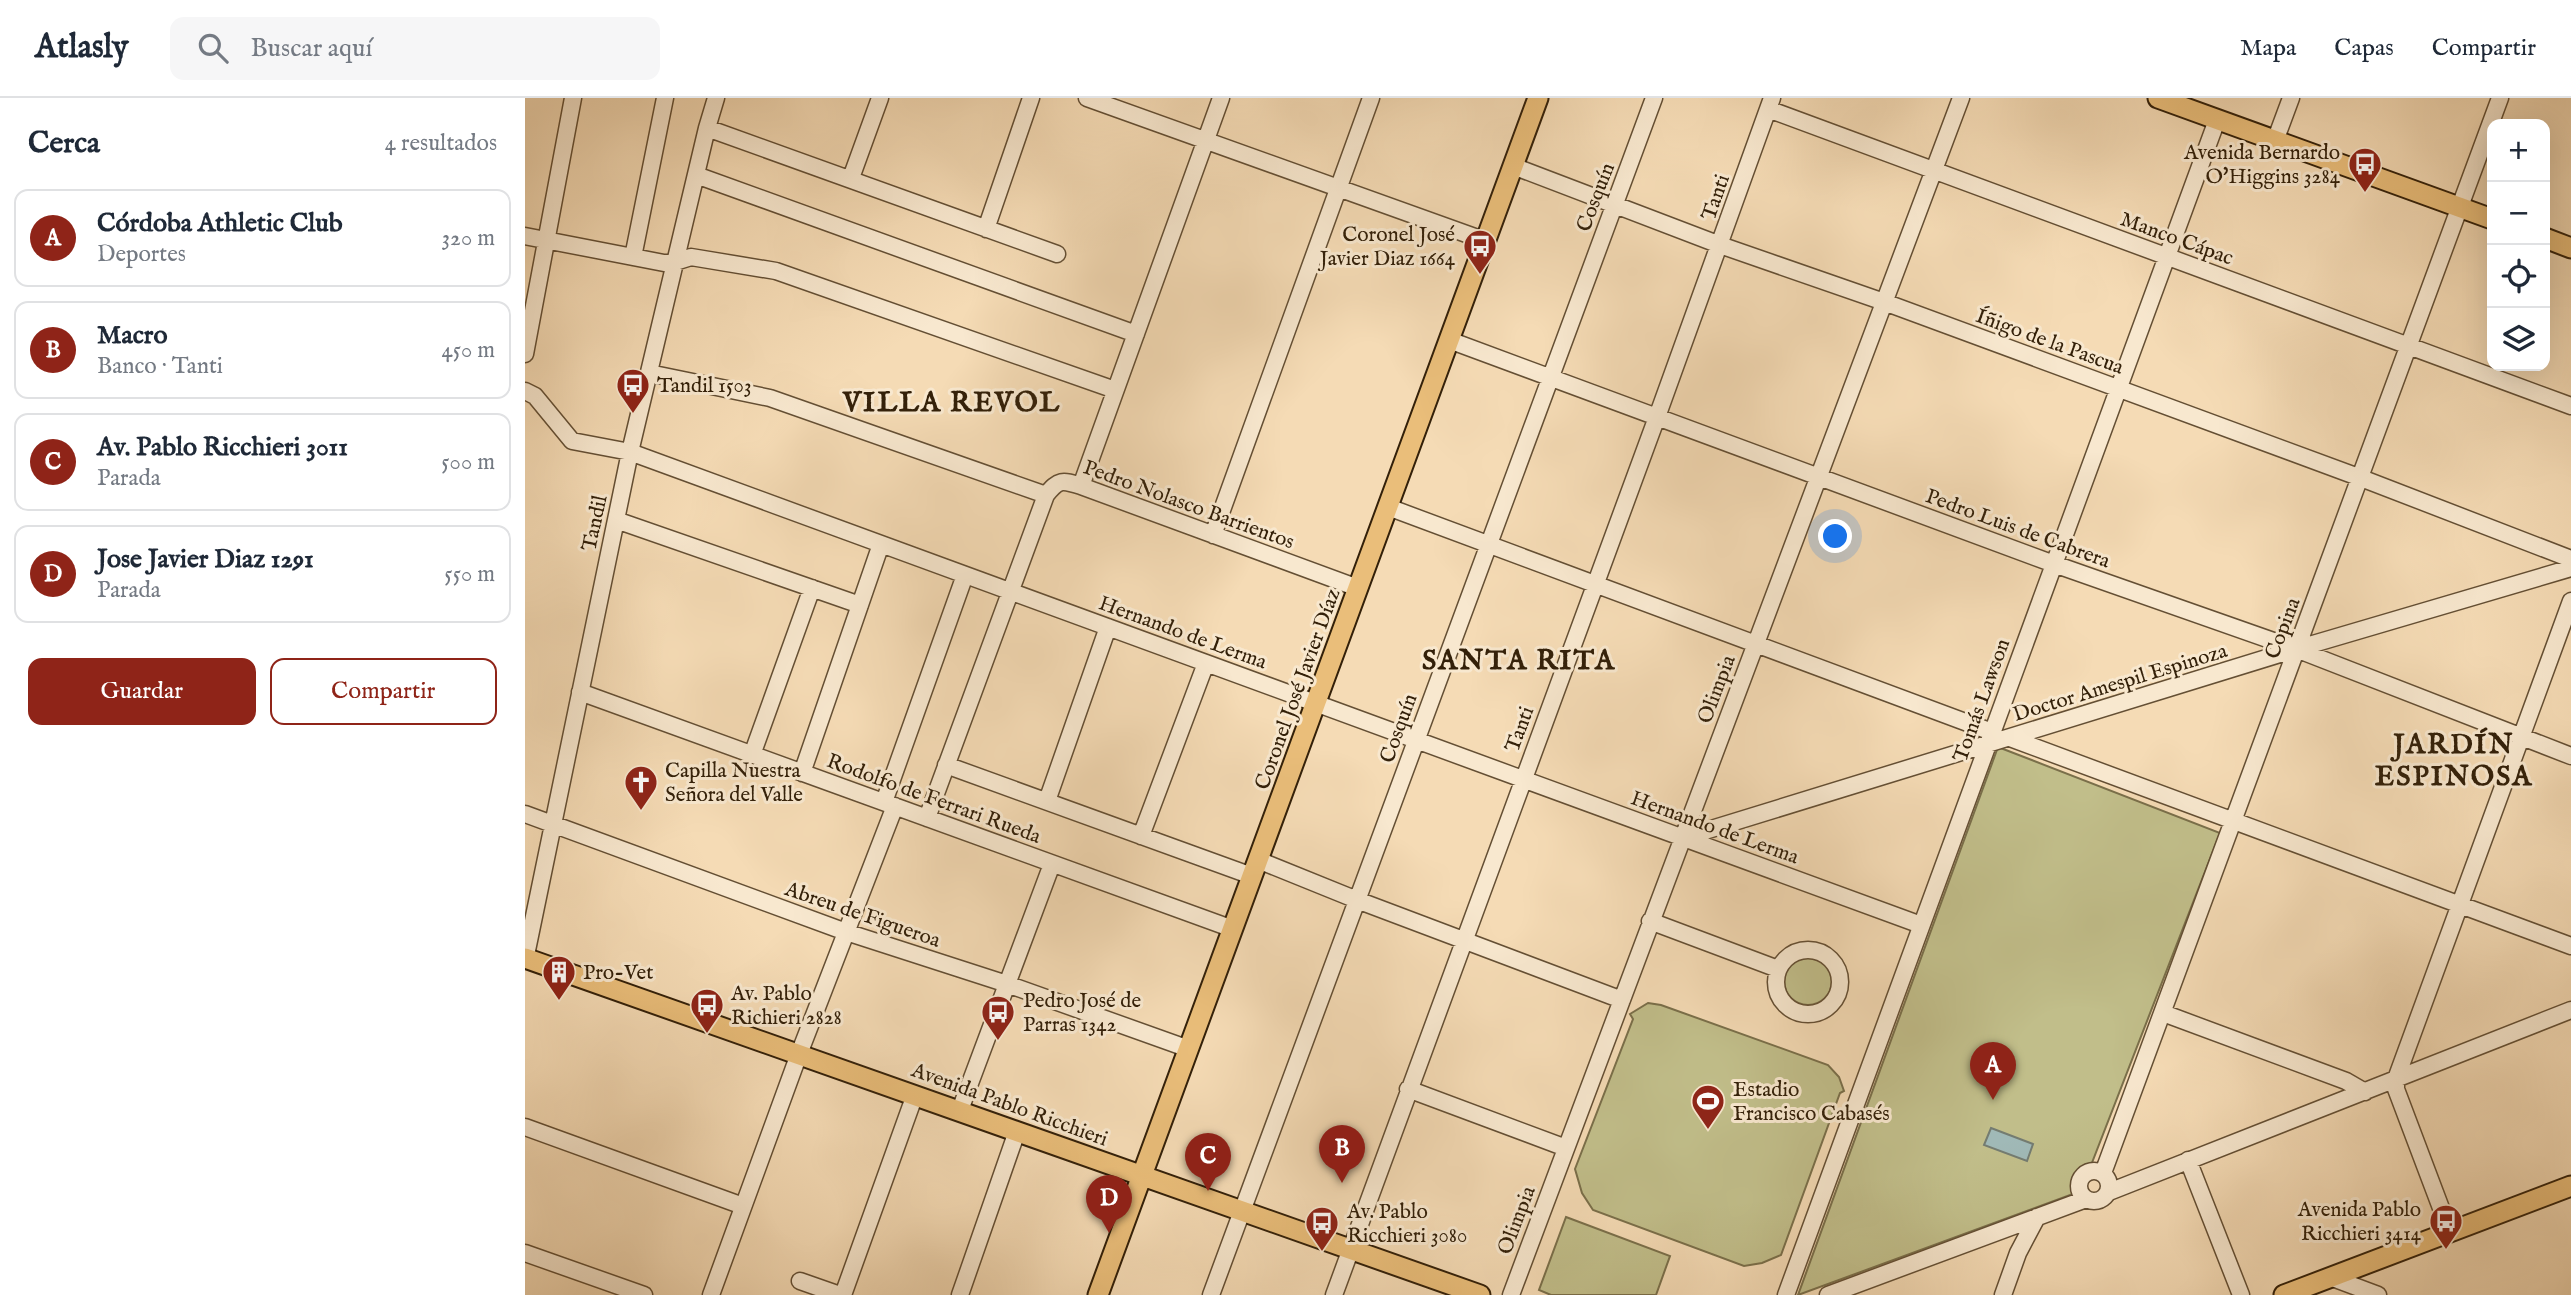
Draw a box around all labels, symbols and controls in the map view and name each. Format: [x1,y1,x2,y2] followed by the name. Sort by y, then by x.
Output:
[170,17,660,80] search box
[35,27,128,69] text: Atlasly
[194,29,232,67] icon: search
[250,32,372,65] text: Buscar aquí
[2240,33,2296,64] text: Mapa
[2334,33,2394,64] text: Capas
[2432,33,2536,64] text: Compartir
[2487,119,2550,371] map controls
[2487,119,2550,182] button: +
[28,125,100,163] text: Cerca
[385,129,497,158] text: 4 resultados
[2183,140,2341,191] place label: Avenida Bernardo O'Higgins 3284
[2346,145,2384,194] bus stop icon: Avenida Bernardo O'Higgins 3284
[1571,159,1622,236] street label: Cosquín
[1696,171,1737,224] street label: Tanti
[2487,182,2550,245] button: −
[2116,206,2237,272] street label: Manco Cápac
[97,207,343,240] text: Córdoba Athletic Club
[1318,222,1456,273] place label: Coronel José Javier Diaz 1664
[45,224,61,253] text: A
[442,224,495,253] text: 320 m
[1461,227,1499,276] bus stop icon: Coronel José Javier Diaz 1664
[97,240,186,269] text: Deportes
[2487,245,2550,308] button: locate
[1972,302,2128,382] street label: Íñigo de la Pascua
[2487,308,2550,371] button: layers
[97,319,167,352] text: Macro
[45,336,61,365] text: B
[441,336,495,365] text: 450 m
[97,352,223,381] text: Banco · Tanti
[614,366,652,415] bus stop icon: Tandil 1503
[657,373,752,400] place label: Tandil 1503
[842,386,1061,421] district label: VILLA REVOL
[97,431,348,464] text: Av. Pablo Ricchieri 3011
[45,448,61,477] text: C
[441,448,495,477] text: 500 m
[1079,455,1298,556] street label: Pedro Nolasco Barrientos
[97,464,161,493] text: Parada
[1921,483,2114,576] street label: Pedro Luis de Cabrera
[576,493,615,554] street label: Tandil
[1818,519,1852,553] your location
[97,543,314,576] text: Jose Javier Diaz 1291
[44,560,62,589] text: D
[444,560,495,589] text: 550 m
[97,576,161,605] text: Parada
[1249,585,1347,794] street label: Coronel José Javier Díaz
[1095,590,1271,677] street label: Hernando de Lerma
[2259,593,2308,663] street label: Copina
[1948,635,2017,766] street label: Tomás Lawson
[2010,638,2232,729] street label: Doctor Amespil Espinoza
[1422,644,1616,679] district label: SANTA RITA
[1692,651,1743,728] street label: Olimpia
[28,658,256,725] button: Guardar
[270,658,497,725] button: Compartir
[1374,690,1424,767] street label: Cosquín
[1500,703,1541,756] street label: Tanti
[2375,727,2533,795] district label: JARDÍN ESPINOSA
[823,748,1045,851] street label: Rodolfo de Ferrari Rueda
[665,758,803,809] place label: Capilla Nuestra Señora del Valle
[622,763,660,812] church icon: Capilla Nuestra Señora del Valle
[1627,785,1803,872] street label: Hernando de Lerma
[780,876,945,955] street label: Abreu de Figueroa
[540,953,578,1002] building icon: Pro-Vet
[583,960,653,987] place label: Pro-Vet
[730,981,842,1032] place label: Av. Pablo Richieri 2828
[688,986,726,1035] bus stop icon: Av. Pablo Richieri 2828
[1023,988,1141,1039] place label: Pedro José de Parras 1342
[979,993,1017,1042] bus stop icon: Pedro José de Parras 1342
[1970,1042,2016,1100] pin: A
[907,1057,1111,1153] street label: Avenida Pablo Ricchieri
[1733,1077,1890,1128] place label: Estadio Francisco Cabasés
[1689,1082,1727,1131] sports icon: Estadio Francisco Cabasés
[1319,1125,1365,1183] pin: B
[1185,1133,1231,1191] pin: C
[1086,1175,1132,1233] pin: D
[1492,1182,1543,1259] street label: Olimpia
[2297,1197,2422,1248] place label: Avenida Pablo Ricchieri 3414
[1346,1199,1467,1250] place label: Av. Pablo Ricchieri 3080
[2427,1202,2465,1251] bus stop icon: Avenida Pablo Ricchieri 3414
[1303,1204,1341,1253] bus stop icon: Av. Pablo Ricchieri 3080

